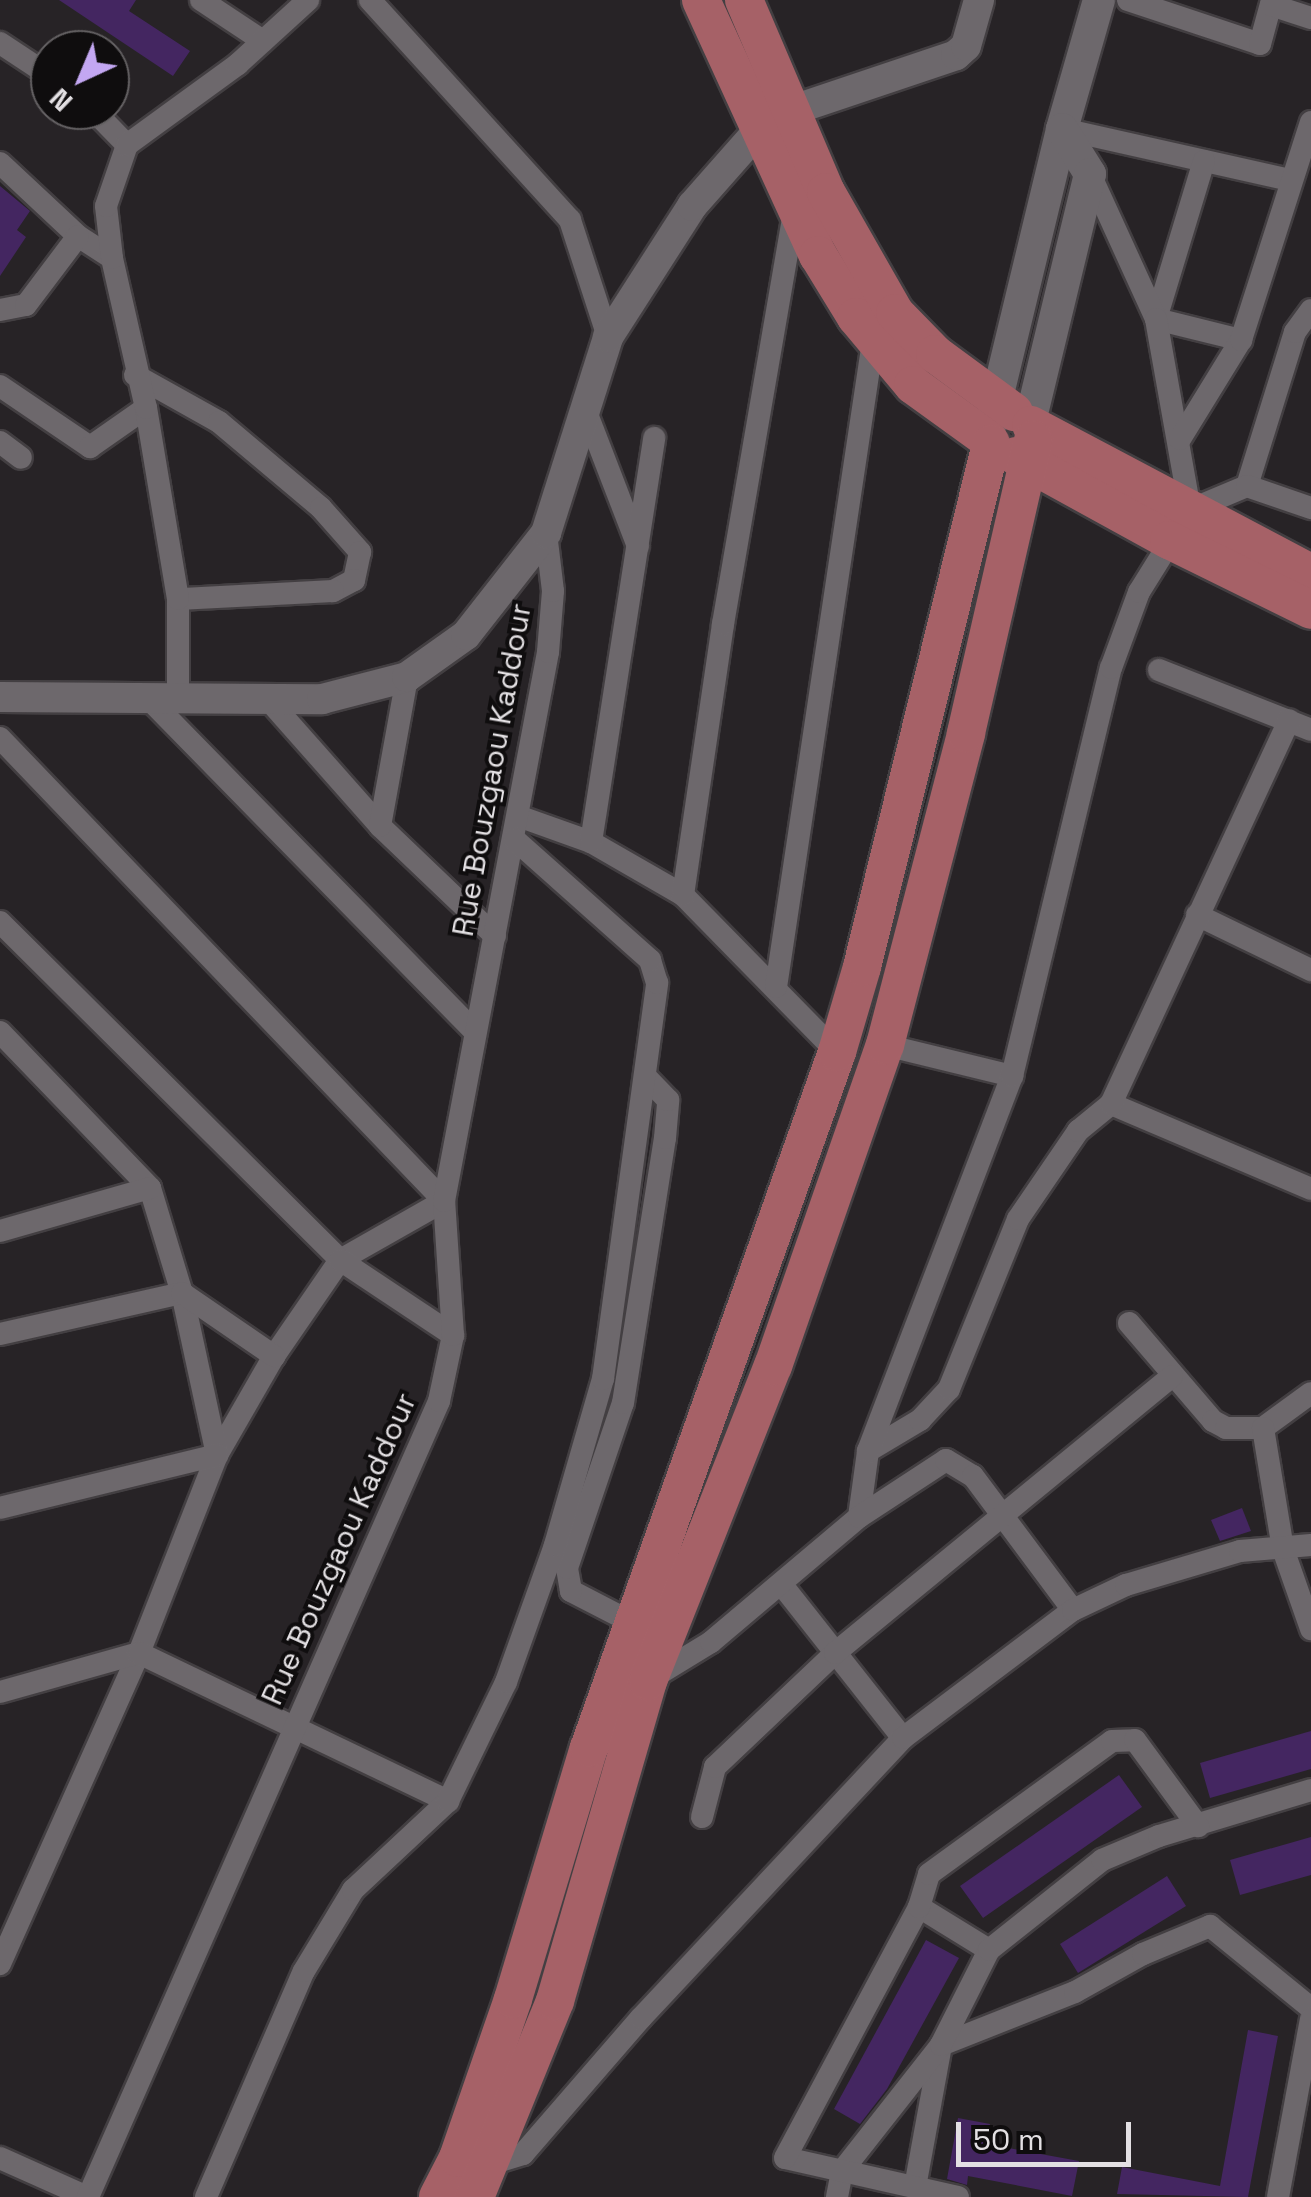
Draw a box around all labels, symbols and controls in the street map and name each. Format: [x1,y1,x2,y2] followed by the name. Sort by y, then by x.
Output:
[30,30,130,130] north arrow
[41,81,80,120] text: N
[445,601,539,939] street label: Rue Bouzgaou Kaddour
[254,1388,424,1710] street label: Rue Bouzgaou Kaddour
[961,2102,1136,2164] scale bar
[973,2120,1044,2159] text: 50 m

